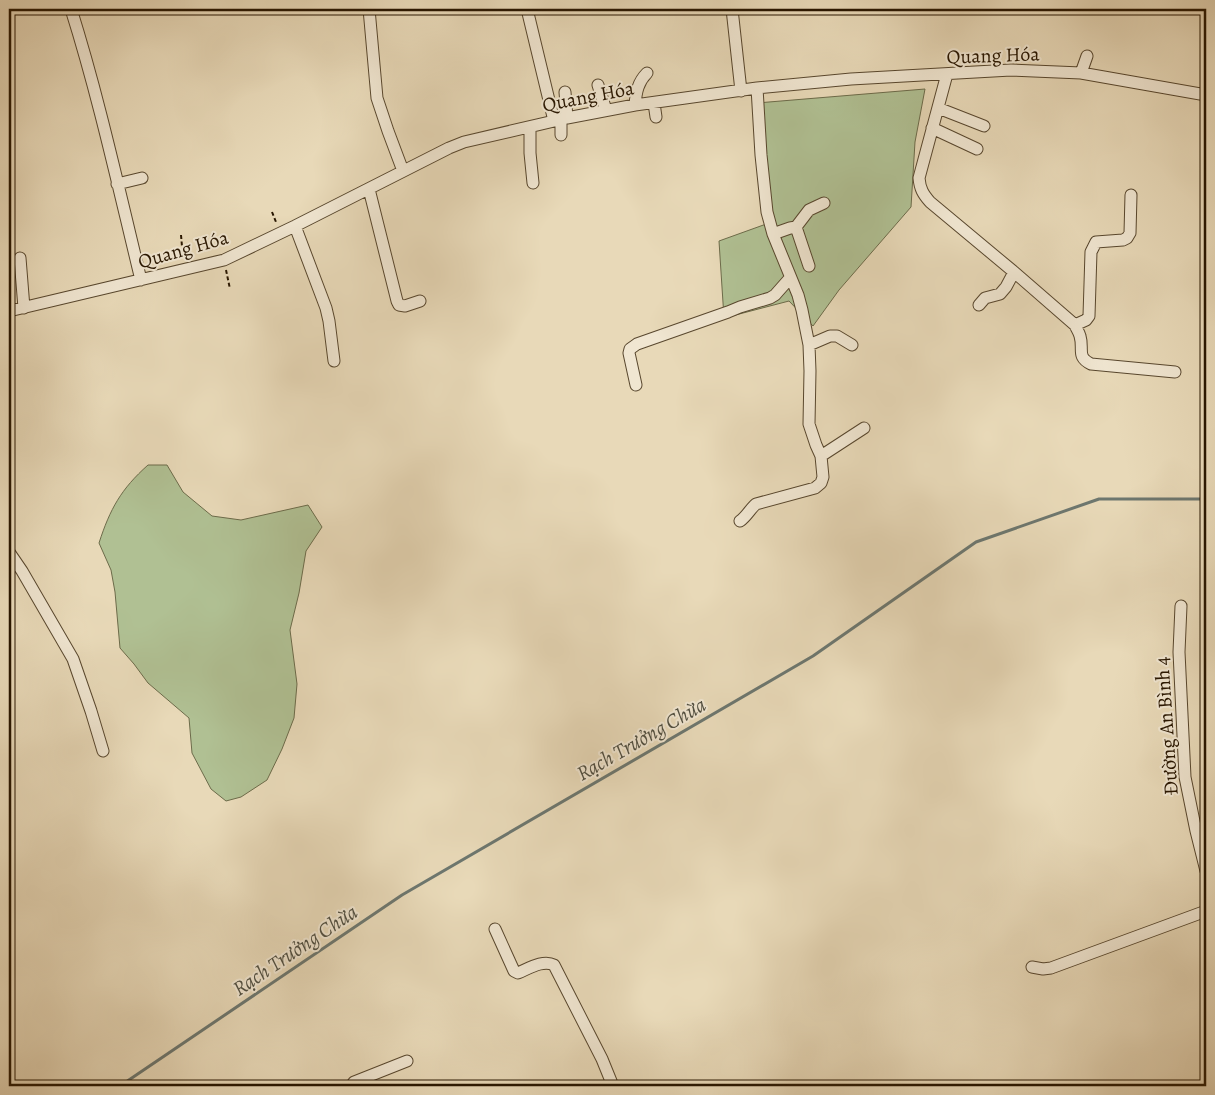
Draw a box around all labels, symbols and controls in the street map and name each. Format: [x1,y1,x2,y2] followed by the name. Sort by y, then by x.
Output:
[946,40,1041,71] street label: Quang Hóa
[540,74,637,119] street label: Quang Hóa
[135,224,232,275] street label: Quang Hóa
[1148,656,1185,796] street label: Đường An Bình 4
[571,690,711,787] water label: Rạch Trưởng Chừa
[227,898,363,1002] water label: Rạch Trưởng Chừa

